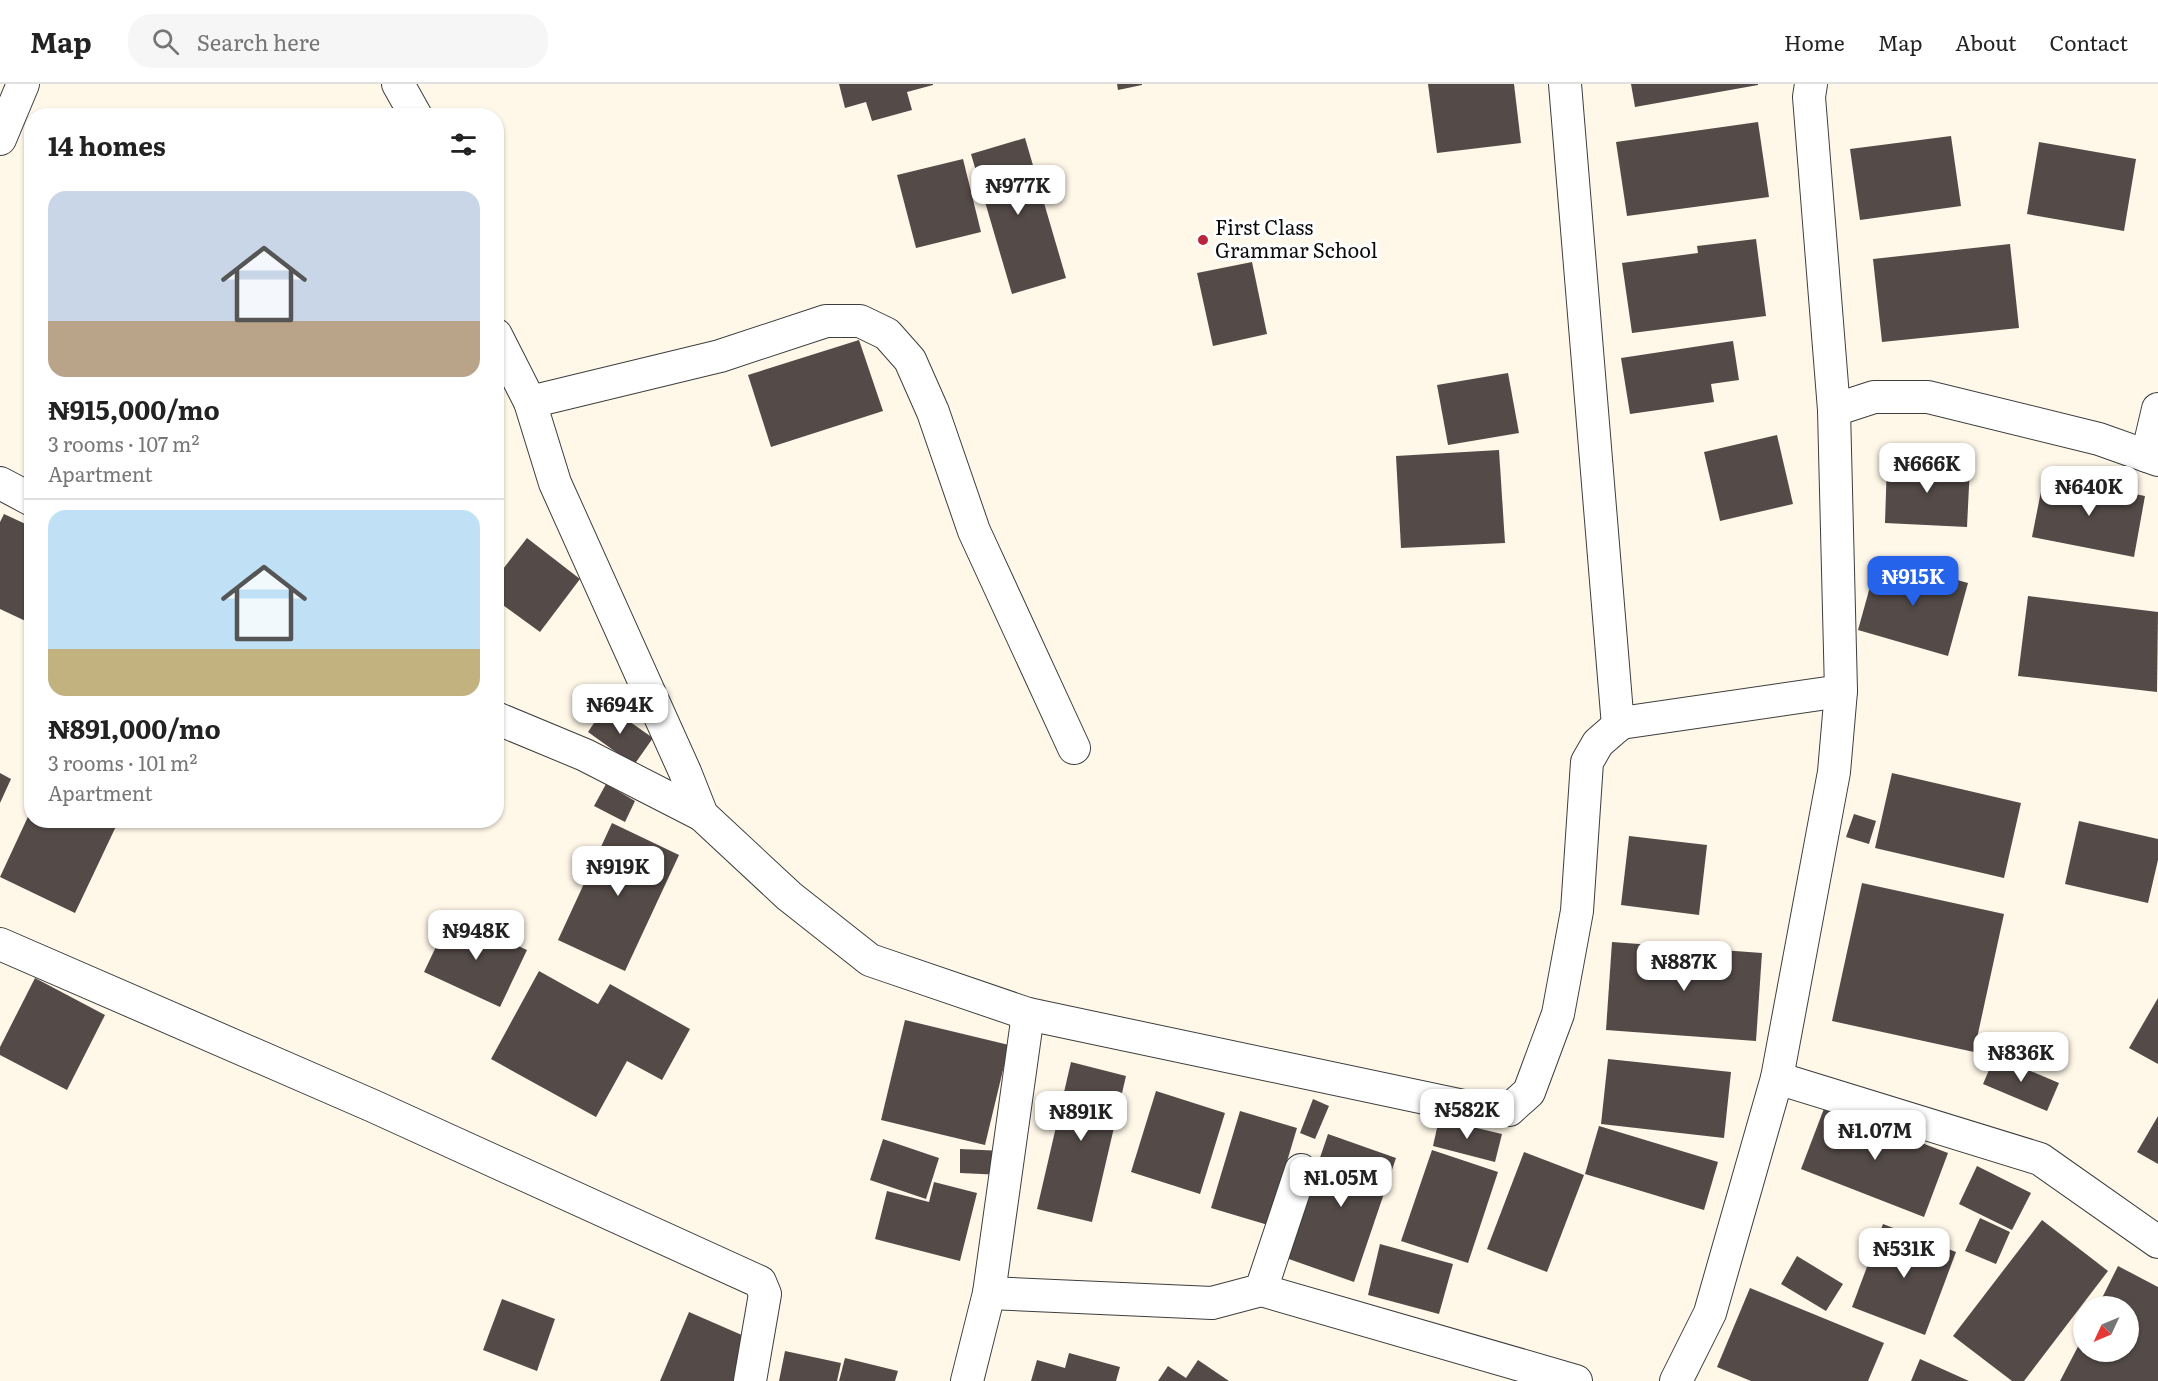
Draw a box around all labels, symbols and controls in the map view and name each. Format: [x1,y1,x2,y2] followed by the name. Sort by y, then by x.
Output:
[128,14,548,68] search box
[30,20,92,62] text: Map
[149,25,182,58] icon: search
[197,25,320,58] text: Search here
[1784,26,1845,57] text: Home
[1878,26,1922,57] text: Map
[1955,26,2017,57] text: About
[2050,26,2128,57] text: Contact
[48,125,166,164] text: 14 homes
[447,128,480,161] icon: filters
[976,165,1060,216] pin: ₦977K
[985,169,1051,199] text: ₦977K
[1215,211,1378,264] place label: First Class Grammar School
[210,230,318,338] icon: home
[1196,233,1210,247] marker: First Class Grammar School
[48,389,220,428] text: ₦915,000/mo
[48,428,199,458] text: 3 rooms · 107 m²
[1885,443,1969,494] pin: ₦666K
[1893,447,1961,477] text: ₦666K
[48,458,153,488] text: Apartment
[2047,466,2131,517] pin: ₦640K
[2055,470,2123,500] text: ₦640K
[210,549,318,657] icon: home
[1871,556,1955,607] pin: ₦915K
[1881,560,1945,590] text: ₦915K
[578,684,662,735] pin: ₦694K
[586,688,654,718] text: ₦694K
[48,708,221,747] text: ₦891,000/mo
[48,747,197,777] text: 3 rooms · 101 m²
[48,777,153,807] text: Apartment
[576,846,660,897] pin: ₦919K
[586,850,650,880] text: ₦919K
[434,910,518,961] pin: ₦948K
[442,914,510,944] text: ₦948K
[1642,941,1726,992] pin: ₦887K
[1651,945,1717,975] text: ₦887K
[1979,1032,2063,1083] pin: ₦836K
[1988,1036,2054,1066] text: ₦836K
[1425,1089,1509,1140] pin: ₦582K
[1039,1091,1123,1142] pin: ₦891K
[1434,1093,1500,1123] text: ₦582K
[1049,1095,1113,1125] text: ₦891K
[1826,1110,1924,1161] pin: ₦1.07M
[1838,1114,1912,1144] text: ₦1.07M
[1292,1157,1390,1208] pin: ₦1.05M
[1304,1161,1378,1191] text: ₦1.05M
[1862,1228,1946,1279] pin: ₦531K
[1873,1232,1935,1262] text: ₦531K
[2073,1296,2139,1362] north arrow
[2073,1296,2139,1362] map controls

